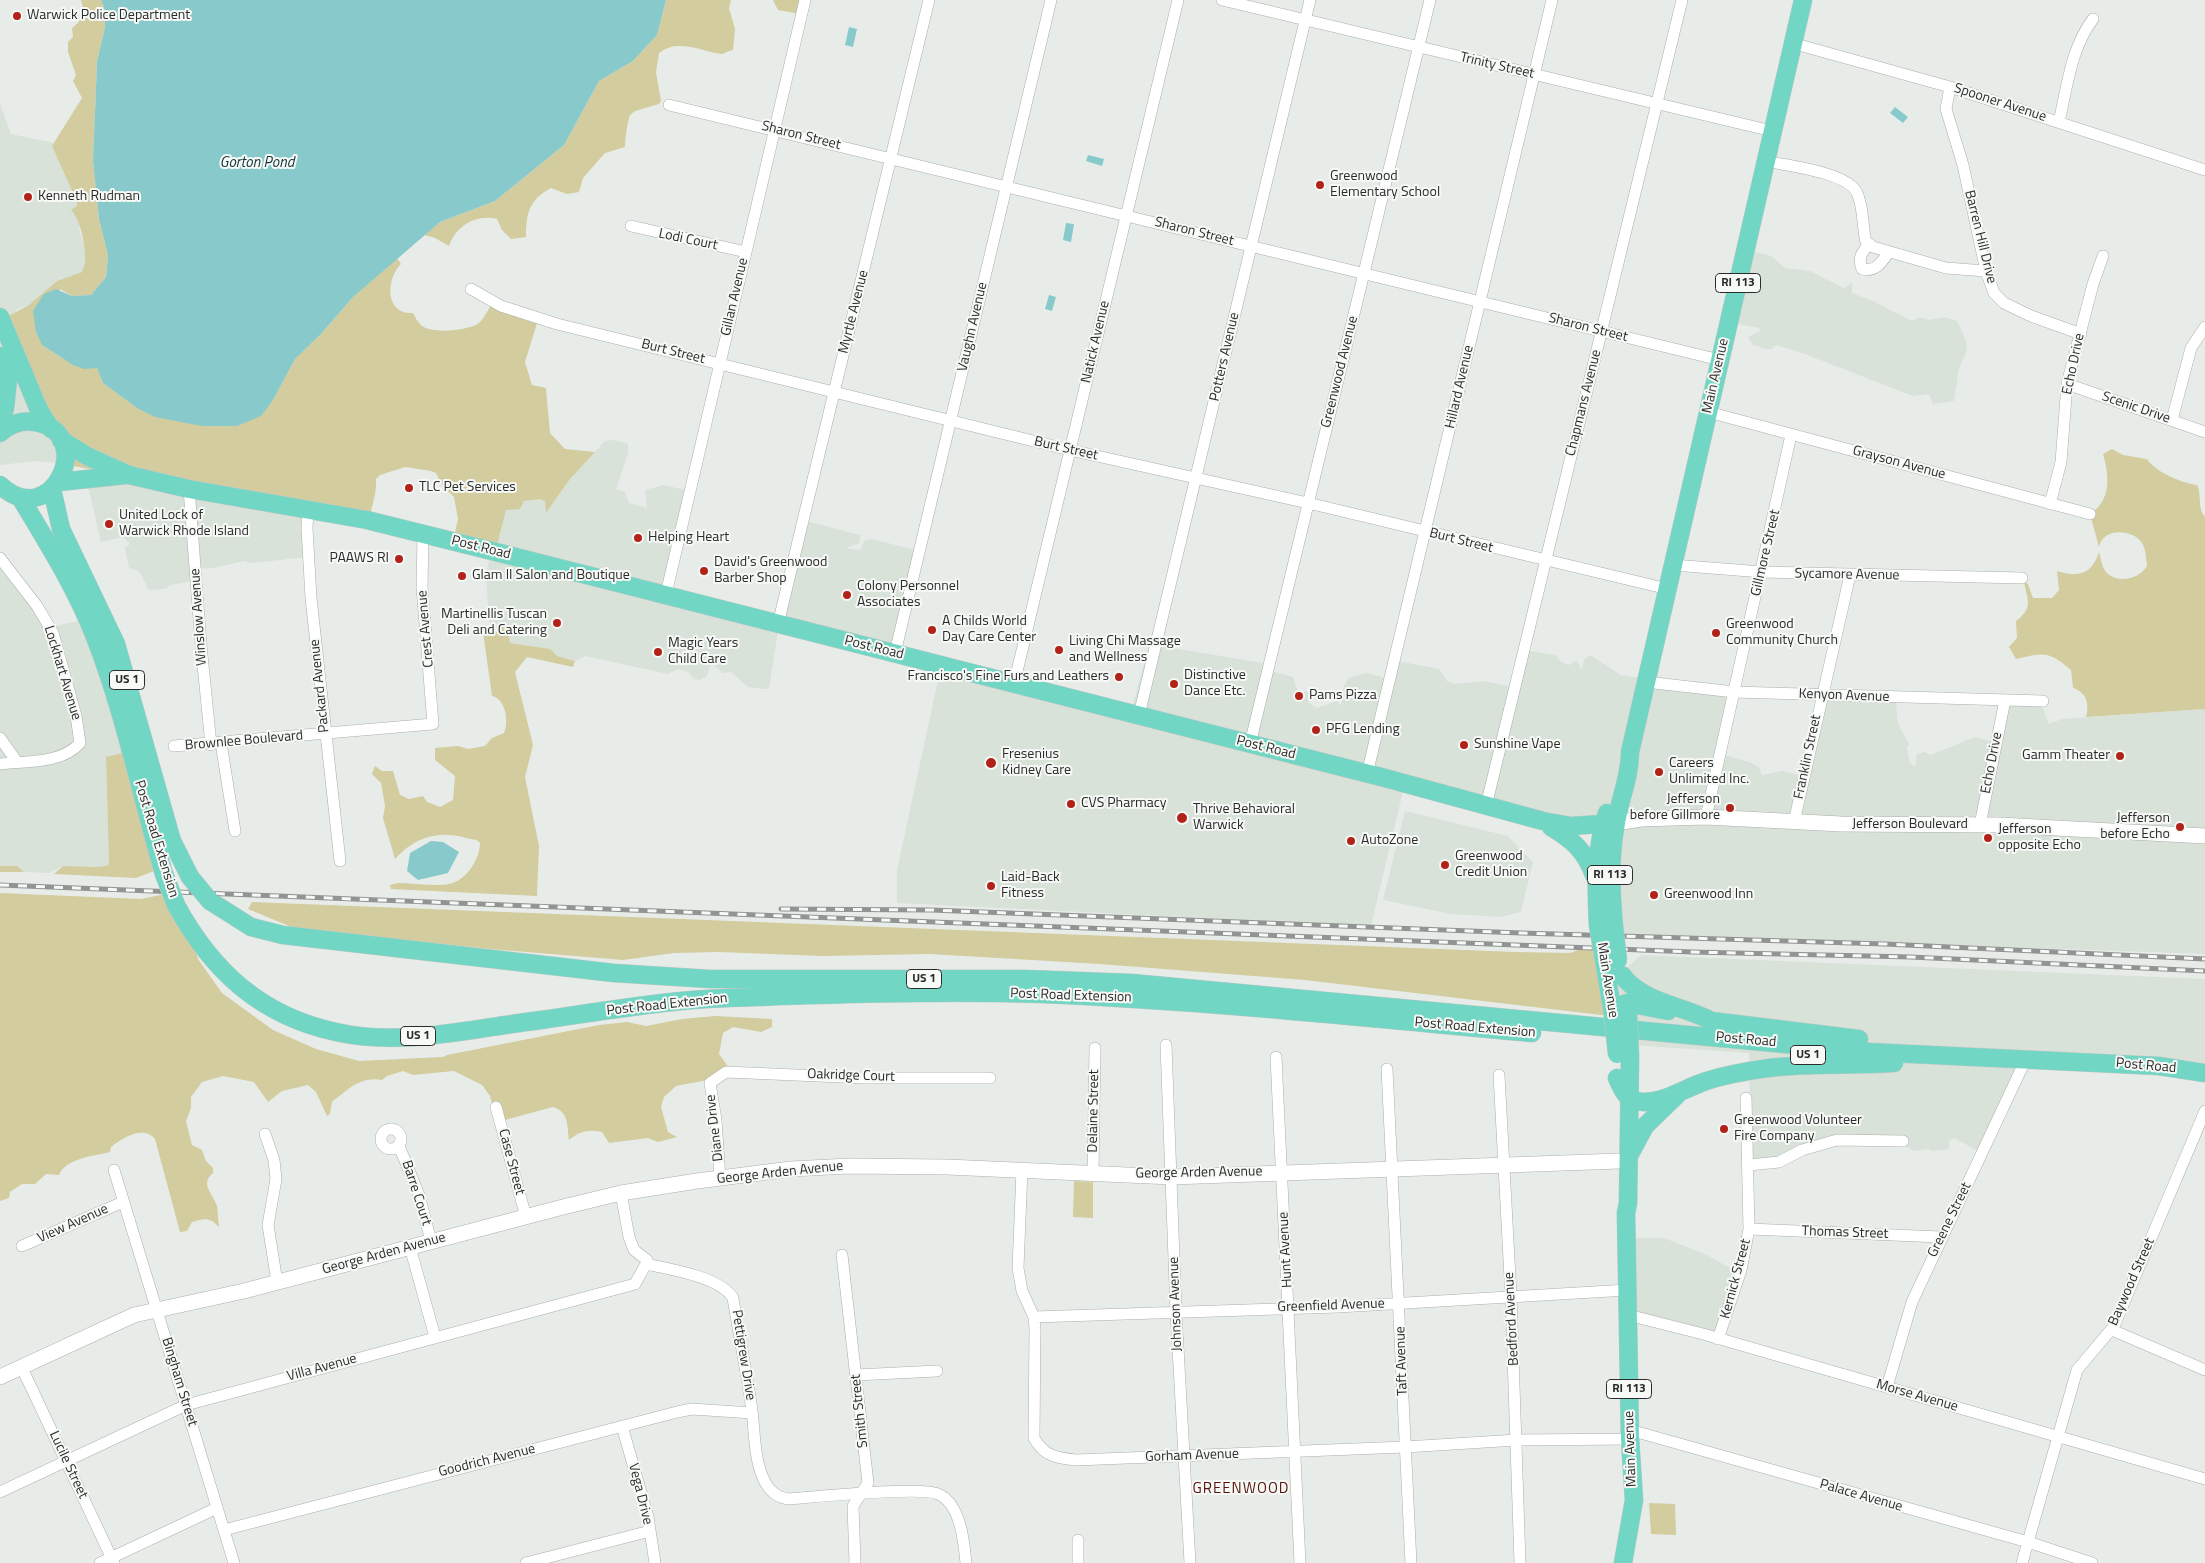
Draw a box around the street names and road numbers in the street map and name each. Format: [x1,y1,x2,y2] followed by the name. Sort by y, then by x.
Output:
[1458,49,1536,83] street label: Trinity Street
[1952,80,2048,126] street label: Spooner Avenue
[760,118,842,154] street label: Sharon Street
[1960,189,2000,285] street label: Barren Hill Drive
[1153,214,1235,250] street label: Sharon Street
[657,226,719,254] street label: Lodi Court
[718,256,752,338] street label: Gillan Avenue
[836,269,872,355] street label: Myrtle Avenue
[1716,274,1760,292] road number: RI 113
[955,281,991,373] street label: Vaughn Avenue
[1078,299,1114,385] street label: Natick Avenue
[1547,310,1629,346] street label: Sharon Street
[1207,311,1243,403] street label: Potters Avenue
[1318,314,1362,430] street label: Greenwood Avenue
[2059,332,2089,396] street label: Echo Drive
[639,336,707,368] street label: Burt Street
[1699,337,1733,415] street label: Main Avenue
[1442,344,1478,430] street label: Hillard Avenue
[1563,348,1605,458] street label: Chapmans Avenue
[2100,388,2172,428] street label: Scenic Drive
[1032,434,1100,464] street label: Burt Street
[1851,443,1947,483] street label: Grayson Avenue
[1748,508,1784,598] street label: Gillmore Street
[1427,525,1495,557] street label: Burt Street
[450,533,512,563] street label: Post Road
[1794,566,1900,584] street label: Sycamore Avenue
[187,568,211,666] street label: Winslow Avenue
[414,590,438,668] street label: Crest Avenue
[40,624,84,722] street label: Lockhart Avenue
[843,633,905,663] street label: Post Road
[307,638,333,734] street label: Packard Avenue
[110,670,144,690] road number: US 1
[1798,686,1890,706] street label: Kenyon Avenue
[1791,713,1825,801] street label: Franklin Street
[184,727,304,755] street label: Brownlee Boulevard
[1978,731,2006,795] street label: Echo Drive
[1235,733,1297,763] street label: Post Road
[130,778,182,900] street label: Post Road Extension
[1852,817,1968,833] street label: Jefferson Boulevard
[1588,866,1632,884] road number: RI 113
[1593,941,1621,1019] street label: Main Avenue
[906,970,942,989] road number: US 1
[1010,985,1132,1007] street label: Post Road Extension
[606,990,728,1020] street label: Post Road Extension
[1414,1014,1536,1042] street label: Post Road Extension
[400,1026,436,1046] road number: US 1
[1715,1029,1777,1051] street label: Post Road
[1790,1046,1826,1064] road number: US 1
[2115,1055,2177,1077] street label: Post Road
[807,1066,895,1086] street label: Oakridge Court
[1085,1069,1103,1153] street label: Delaine Street
[703,1094,727,1162] street label: Diane Drive
[494,1127,528,1197] street label: Case Street
[398,1158,434,1228] street label: Barre Court
[716,1158,844,1188] street label: George Arden Avenue
[1135,1163,1263,1183] street label: George Arden Avenue
[1925,1180,1975,1260] street label: Greene Street
[35,1201,111,1247] street label: View Avenue
[1276,1212,1296,1288] street label: Hunt Avenue
[1801,1223,1889,1243] street label: Thomas Street
[320,1229,448,1279] street label: George Arden Avenue
[2105,1236,2159,1328] street label: Baywood Street
[1717,1237,1755,1321] street label: Kernick Street
[1166,1256,1186,1352] street label: Johnson Avenue
[1501,1272,1523,1366] street label: Bedford Avenue
[1277,1296,1385,1316] street label: Greenfield Avenue
[728,1309,758,1401] street label: Pettigrew Drive
[1392,1326,1412,1396] street label: Taft Avenue
[158,1336,200,1428] street label: Bingham Street
[285,1351,359,1385] street label: Villa Avenue
[848,1373,872,1449] street label: Smith Street
[1874,1376,1960,1416] street label: Morse Avenue
[1606,1380,1652,1398] road number: RI 113
[1621,1411,1641,1487] street label: Main Avenue
[45,1428,91,1502] street label: Lucile Street
[437,1441,537,1481] street label: Goodrich Avenue
[1145,1446,1239,1466] street label: Gorham Avenue
[624,1462,656,1526] street label: Vega Drive
[1818,1476,1904,1516] street label: Palace Avenue

